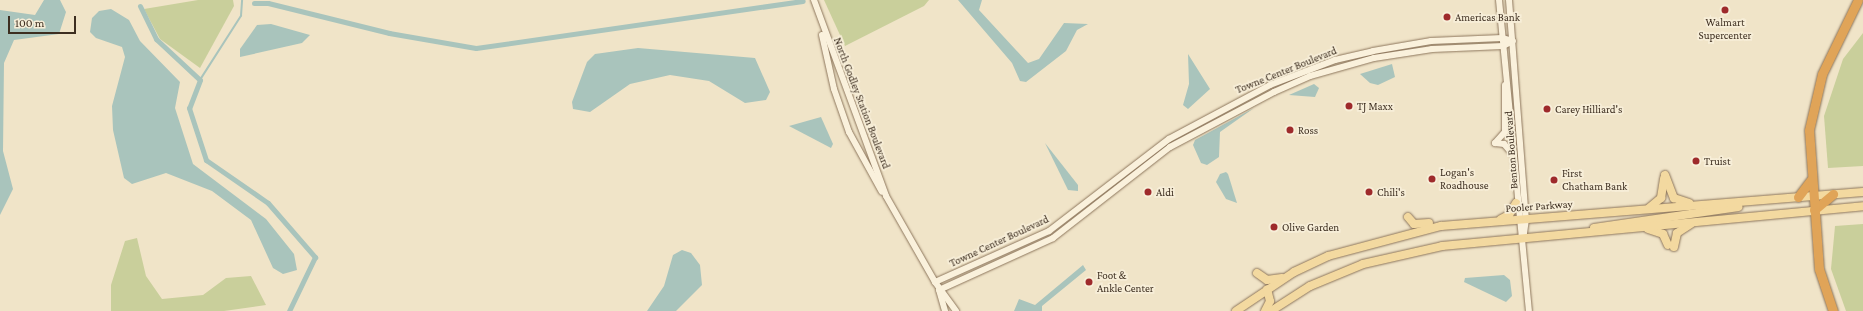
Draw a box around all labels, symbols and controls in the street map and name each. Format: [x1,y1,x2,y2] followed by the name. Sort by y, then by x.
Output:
[1720,5,1730,15] marker: Walmart Supercenter
[10,8,78,34] scale bar
[1455,10,1520,24] place label: Americas Bank
[1442,12,1452,22] marker: Americas Bank
[15,16,44,30] text: 100 m
[1699,16,1751,42] place label: Walmart Supercenter
[831,36,893,170] street label: North Godley Station Boulevard
[1233,44,1339,96] street label: Towne Center Boulevard
[1357,99,1393,113] place label: TJ Maxx
[1344,101,1354,111] marker: TJ Maxx
[1555,102,1622,116] place label: Carey Hilliard's
[1542,104,1552,114] marker: Carey Hilliard's
[1502,110,1520,190] street label: Benton Boulevard
[1298,123,1318,137] place label: Ross
[1285,125,1295,135] marker: Ross
[1704,154,1731,168] place label: Truist
[1691,156,1701,166] marker: Truist
[1440,166,1489,192] place label: Logan's Roadhouse
[1562,167,1627,193] place label: First Chatham Bank
[1427,174,1437,184] marker: Logan's Roadhouse
[1549,175,1559,185] marker: First Chatham Bank
[1156,185,1174,199] place label: Aldi
[1377,185,1405,199] place label: Chili's
[1143,187,1153,197] marker: Aldi
[1364,187,1374,197] marker: Chili's
[1505,197,1573,215] street label: Pooler Parkway
[947,212,1051,270] street label: Towne Center Boulevard
[1282,220,1339,234] place label: Olive Garden
[1269,222,1279,232] marker: Olive Garden
[1097,269,1154,295] place label: Foot & Ankle Center
[1084,277,1094,287] marker: Foot & Ankle Center

